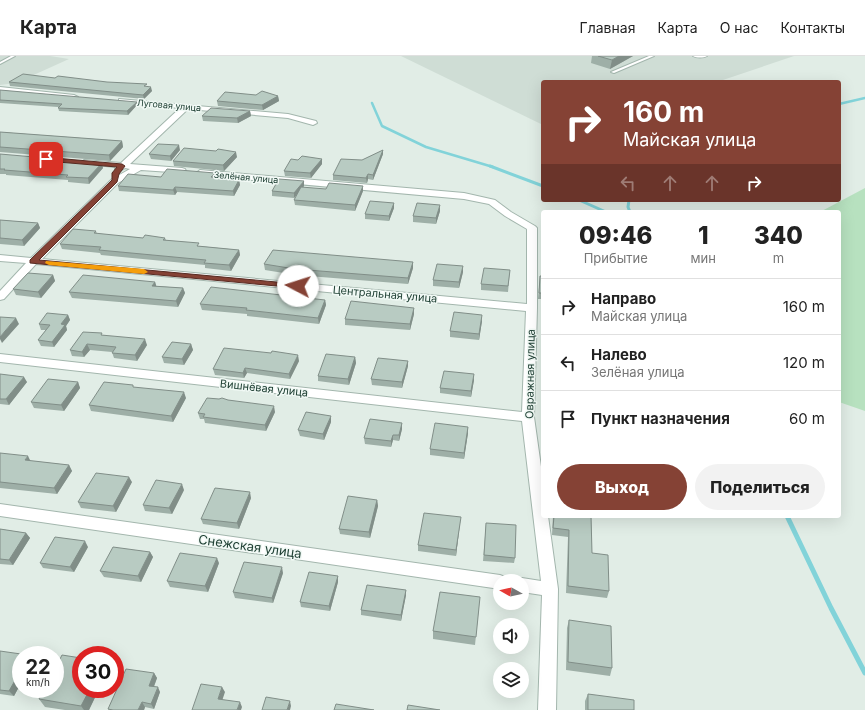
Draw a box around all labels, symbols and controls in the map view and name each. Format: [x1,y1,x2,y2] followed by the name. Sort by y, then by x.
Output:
[20,16,77,39] text: Карта
[580,19,635,36] text: Главная
[657,19,698,36] text: Карта
[720,19,758,36] text: О нас
[780,19,845,36] text: Контакты
[623,95,704,129] text: 160 m
[557,96,609,148] icon: right
[137,97,201,113] street label: Луговая улица
[623,129,756,150] text: Майская улица
[29,142,63,176] pin
[35,148,57,170] icon: arrive
[213,169,279,185] street label: Зелёная улица
[617,172,639,194] icon: left
[659,172,681,194] icon: ahead
[701,172,723,194] icon: ahead
[743,172,765,194] icon: right
[579,221,652,250] text: 09:46
[698,221,709,250] text: 1
[754,221,803,250] text: 340
[584,250,648,266] text: Прибытие
[691,250,716,266] text: мин
[773,250,784,266] text: m
[277,265,319,307] position arrow
[332,282,438,306] street label: Центральная улица
[591,289,656,308] text: Направо
[557,296,579,318] icon: right
[783,297,825,316] text: 160 m
[591,308,687,324] text: Майская улица
[522,329,538,419] street label: Овражная улица
[591,345,647,364] text: Налево
[557,352,579,374] icon: left
[783,353,825,372] text: 120 m
[591,364,684,380] text: Зелёная улица
[219,376,309,400] street label: Вишнёвая улица
[557,408,579,430] icon: arrive
[591,409,730,428] text: Пункт назначения
[789,409,825,428] text: 60 m
[557,464,687,510] button: Выход
[695,464,825,510] button: Поделиться
[197,531,303,561] street label: Снежская улица
[493,574,529,610] north arrow
[493,574,529,698] map controls
[493,618,529,654] button: sound
[72,646,124,698] speed limit sign: 30
[25,655,51,679] text: 22
[493,662,529,698] button: layers
[26,676,50,688] text: km/h

